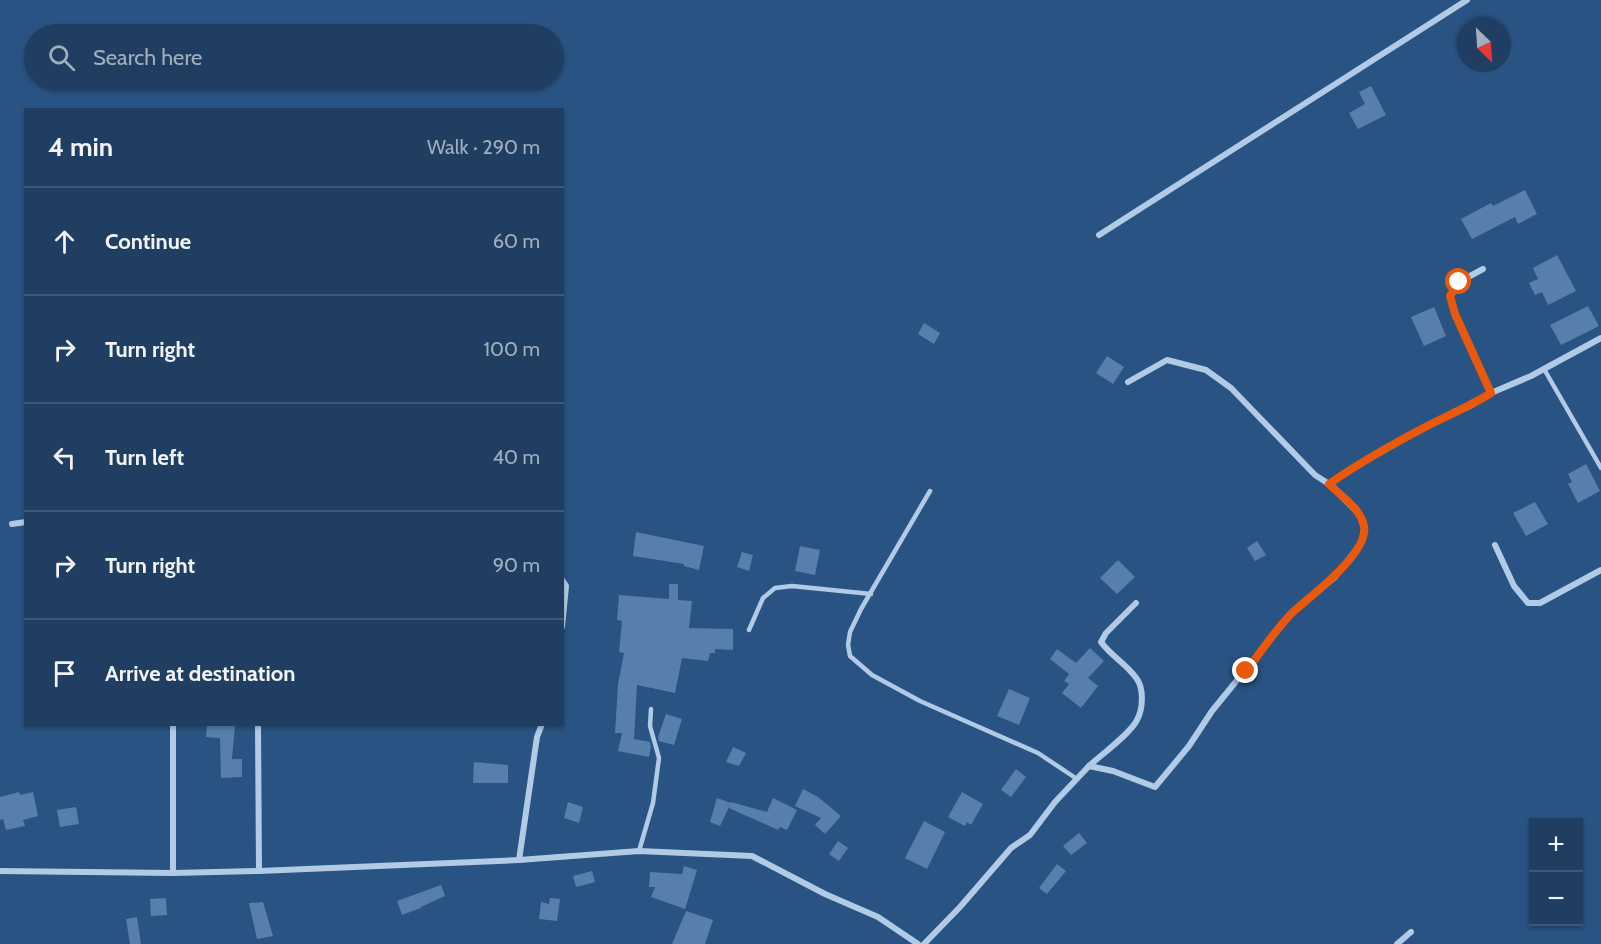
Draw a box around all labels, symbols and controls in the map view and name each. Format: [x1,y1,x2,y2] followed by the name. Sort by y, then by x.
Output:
[1457,18,1511,72] north arrow
[24,24,564,90] search box
[45,41,78,74] icon: search
[93,44,202,71] text: Search here
[48,131,113,163] text: 4 min
[427,135,540,159] text: Walk · 290 m
[48,225,81,258] icon: ahead
[105,228,191,255] text: Continue
[493,229,540,253] text: 60 m
[1445,268,1471,294] route start
[48,333,81,366] icon: right
[105,336,195,363] text: Turn right
[484,337,540,361] text: 100 m
[48,441,81,474] icon: left
[105,444,184,471] text: Turn left
[492,445,540,469] text: 40 m
[48,549,81,582] icon: right
[105,552,195,579] text: Turn right
[493,553,540,577] text: 90 m
[48,657,81,690] icon: arrive
[1232,657,1258,683] route end
[105,660,295,687] text: Arrive at destination
[1529,818,1583,926] map controls
[1529,818,1583,872] button: +
[1529,872,1583,926] button: −

